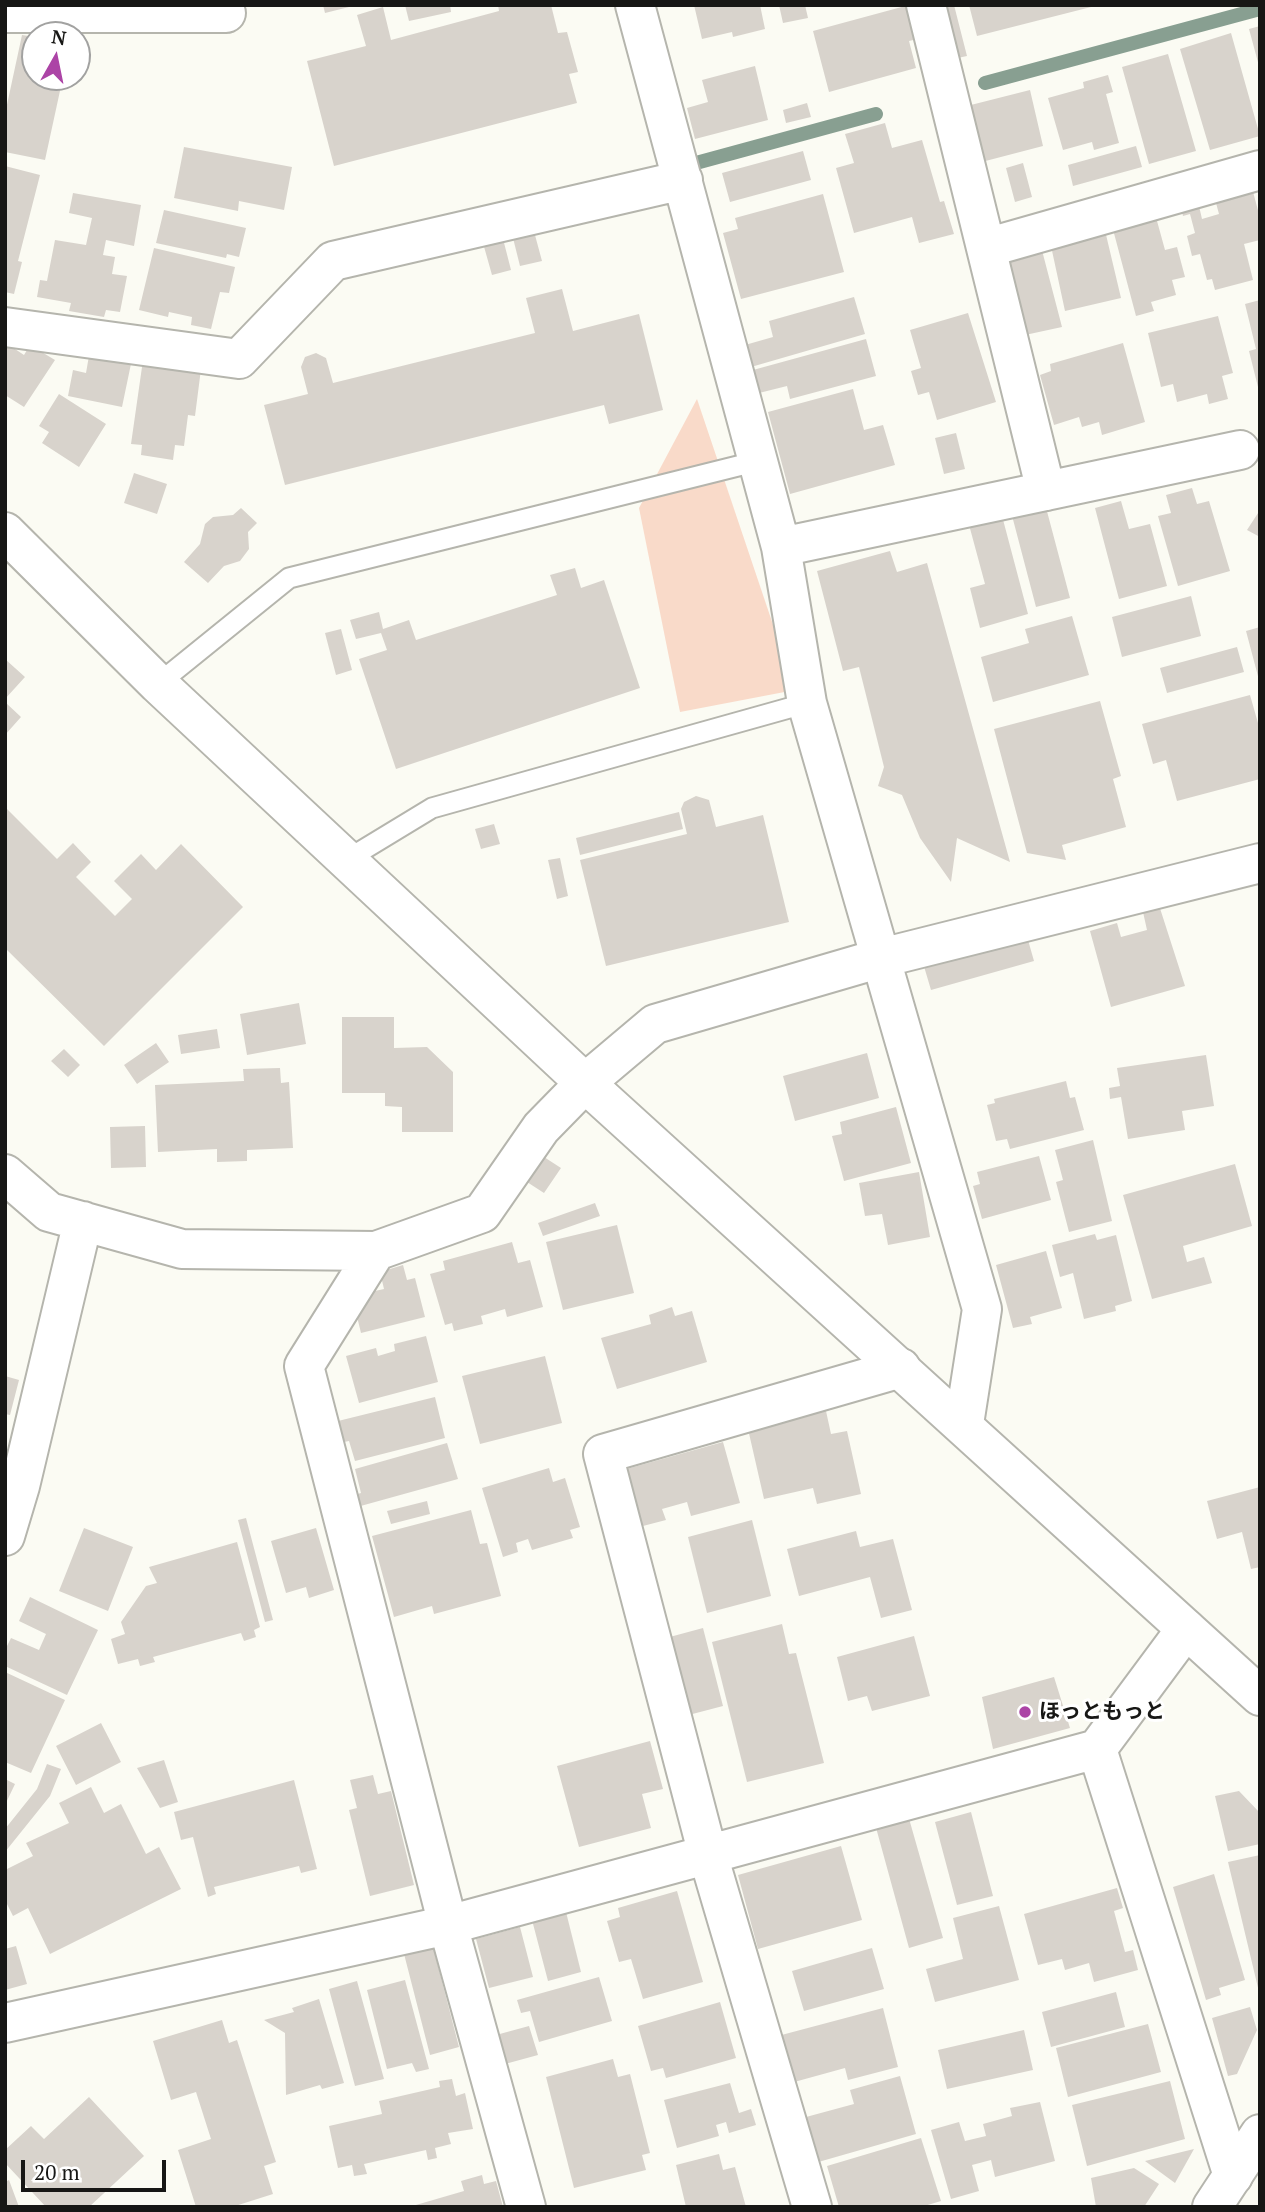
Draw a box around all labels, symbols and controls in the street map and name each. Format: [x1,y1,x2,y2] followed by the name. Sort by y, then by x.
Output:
[21,21,91,91] north arrow
[50,23,68,50] text: N
[1039,1699,1165,1725] place label: ほっともっと
[1017,1704,1033,1720] marker: ほっともっと
[24,2146,170,2190] scale bar
[34,2158,80,2186] text: 20 m

